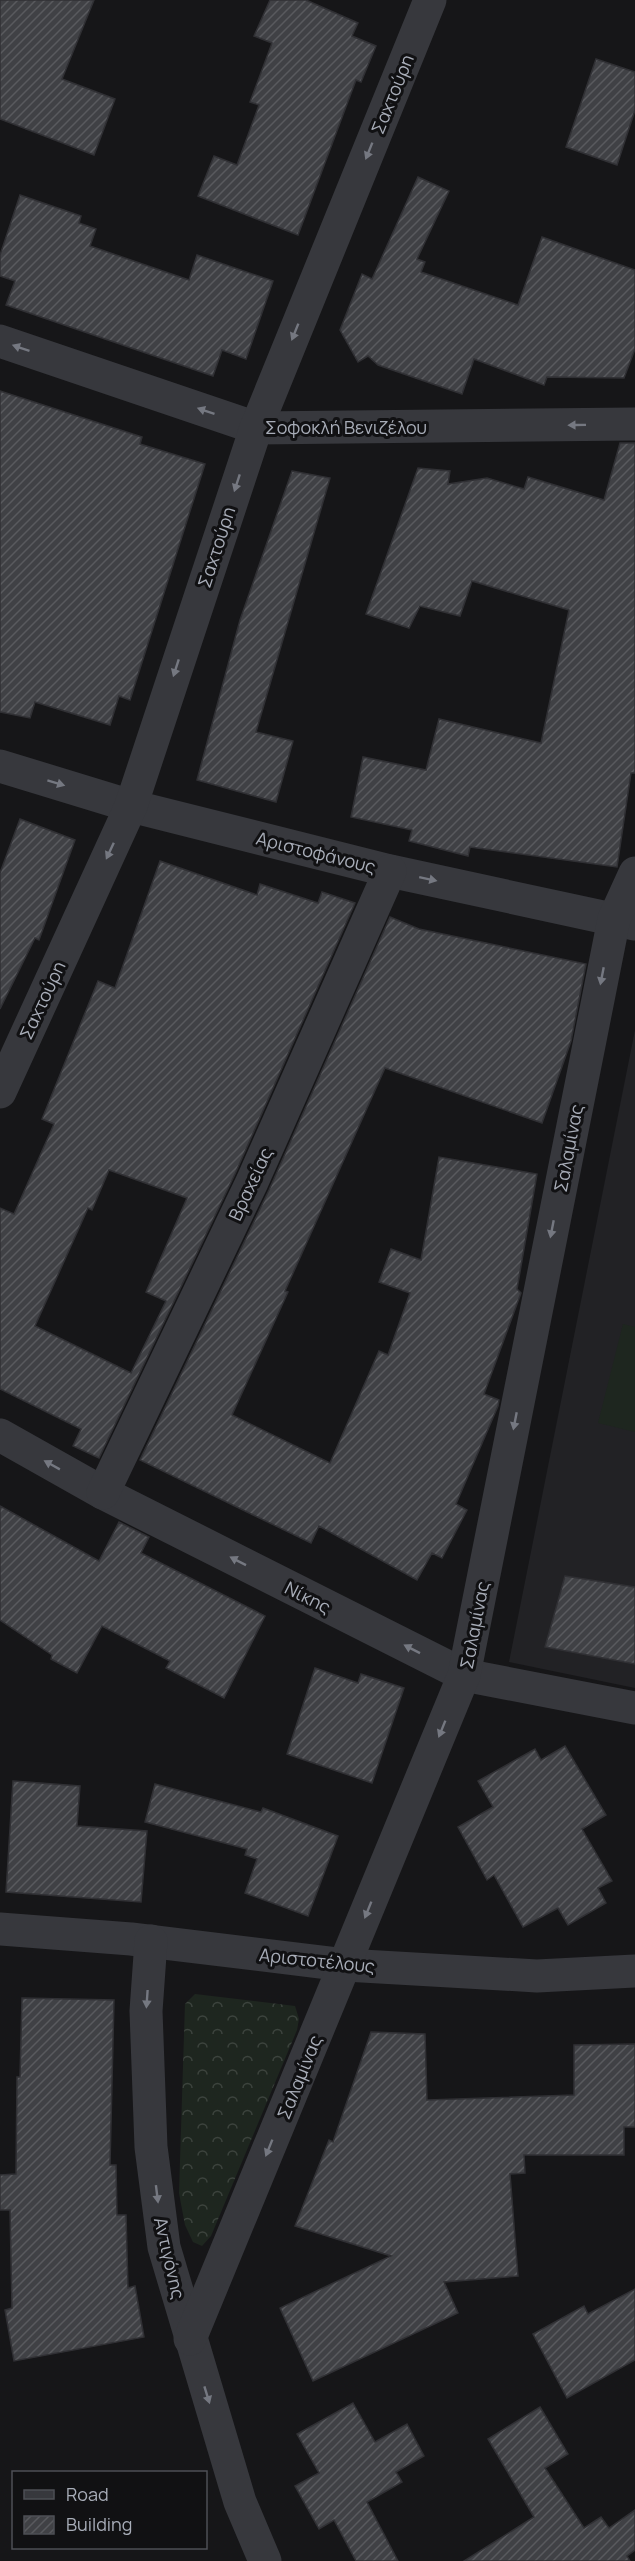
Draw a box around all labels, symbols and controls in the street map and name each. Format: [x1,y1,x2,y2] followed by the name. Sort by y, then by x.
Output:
[365,51,419,137] street label: Σαχτούρη
[363,143,373,161] one-way arrow
[290,323,299,341] one-way arrow
[12,343,30,353] one-way arrow
[197,405,215,415] one-way arrow
[265,415,427,439] street label: Σοφοκλή Βενιζέλου
[567,420,586,430] one-way arrow
[232,474,242,492] one-way arrow
[192,503,240,591] street label: Σαχτούρη
[171,659,181,677] one-way arrow
[47,779,65,788] one-way arrow
[254,826,378,878] street label: Αριστοφάνους
[106,843,115,860] one-way arrow
[419,875,438,884] one-way arrow
[13,957,71,1043] street label: Σαχτούρη
[597,967,607,985] one-way arrow
[548,1102,588,1194] street label: Σαλαμίνας
[223,1143,277,1224] street label: Βραχείας
[547,1220,556,1239] one-way arrow
[510,1411,519,1430] one-way arrow
[44,1459,60,1470] one-way arrow
[229,1557,247,1567] one-way arrow
[281,1575,335,1619] street label: Νίκης
[454,1579,494,1671] street label: Σαλαμίνας
[403,1644,420,1654] one-way arrow
[437,1721,447,1739] one-way arrow
[363,1901,373,1919] one-way arrow
[258,1942,376,1978] street label: Αριστοτέλους
[142,1990,152,2009] one-way arrow
[271,2031,327,2123] street label: Σαλαμίνας
[264,2139,273,2157] one-way arrow
[152,2184,162,2203] one-way arrow
[149,2215,191,2301] street label: Αντιγόνης
[203,2386,212,2404] one-way arrow
[12,2471,207,2549] legend
[66,2482,109,2506] text: Road
[66,2512,132,2536] text: Building

